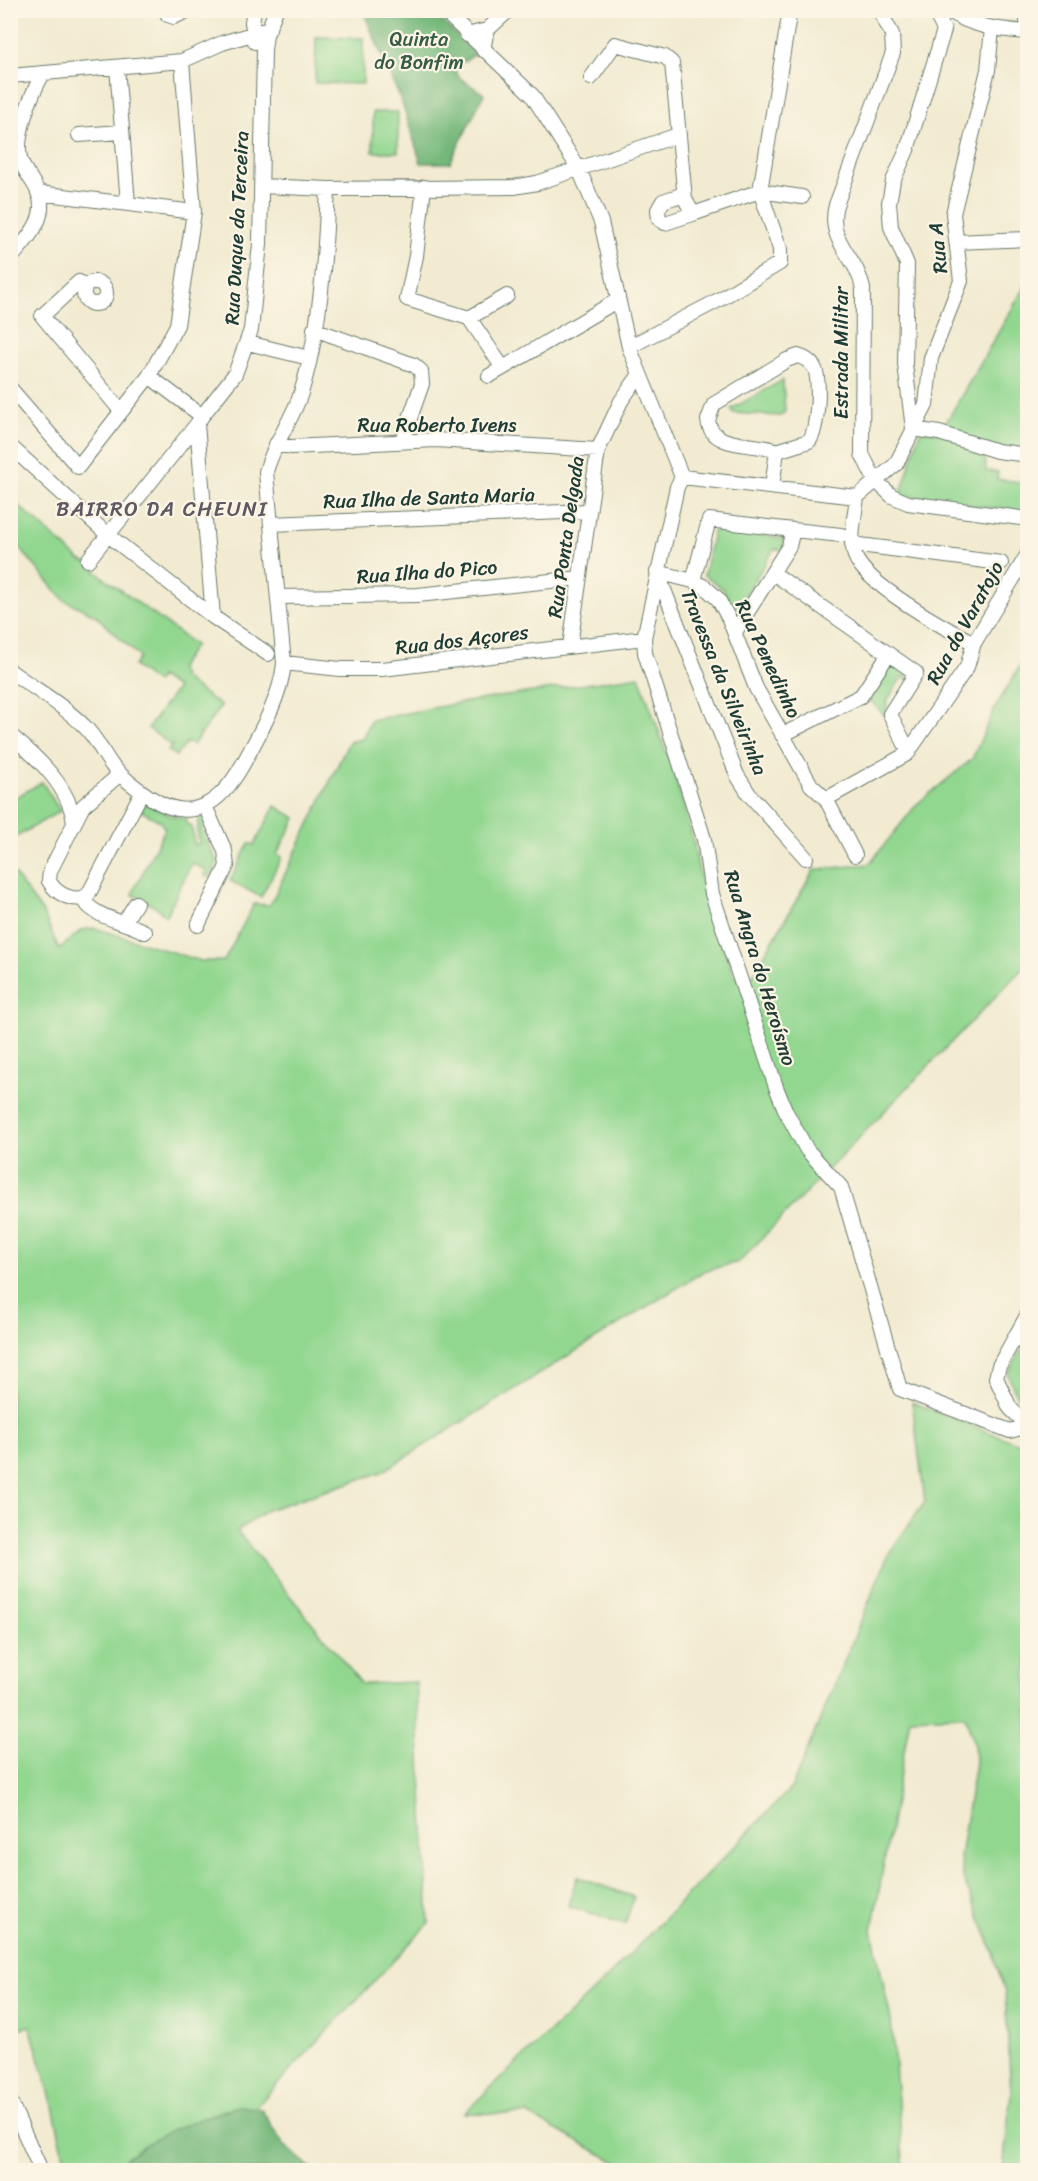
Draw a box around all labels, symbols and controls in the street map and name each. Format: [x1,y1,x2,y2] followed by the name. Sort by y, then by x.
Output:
[374,22,464,80] park label: Quinta do Bonfim
[214,130,260,326] street label: Rua Duque da Terceira
[918,221,958,275] street label: Rua A
[824,285,859,419] street label: Estrada Militar
[358,408,517,443] street label: Rua Roberto Ivens
[537,454,595,620] street label: Rua Ponta Delgada
[323,477,535,519] street label: Rua Ilha de Santa Maria
[56,490,268,528] district label: BAIRRO DA CHEUNI
[356,550,499,594] street label: Rua Ilha do Pico
[916,555,1014,691] street label: Rua do Varatojo
[671,583,777,781] street label: Travessa da Silveirinha
[725,594,811,724] street label: Rua Penedinho
[393,614,531,666] street label: Rua dos Açores
[714,866,806,1070] street label: Rua Angra do Heroísmo

